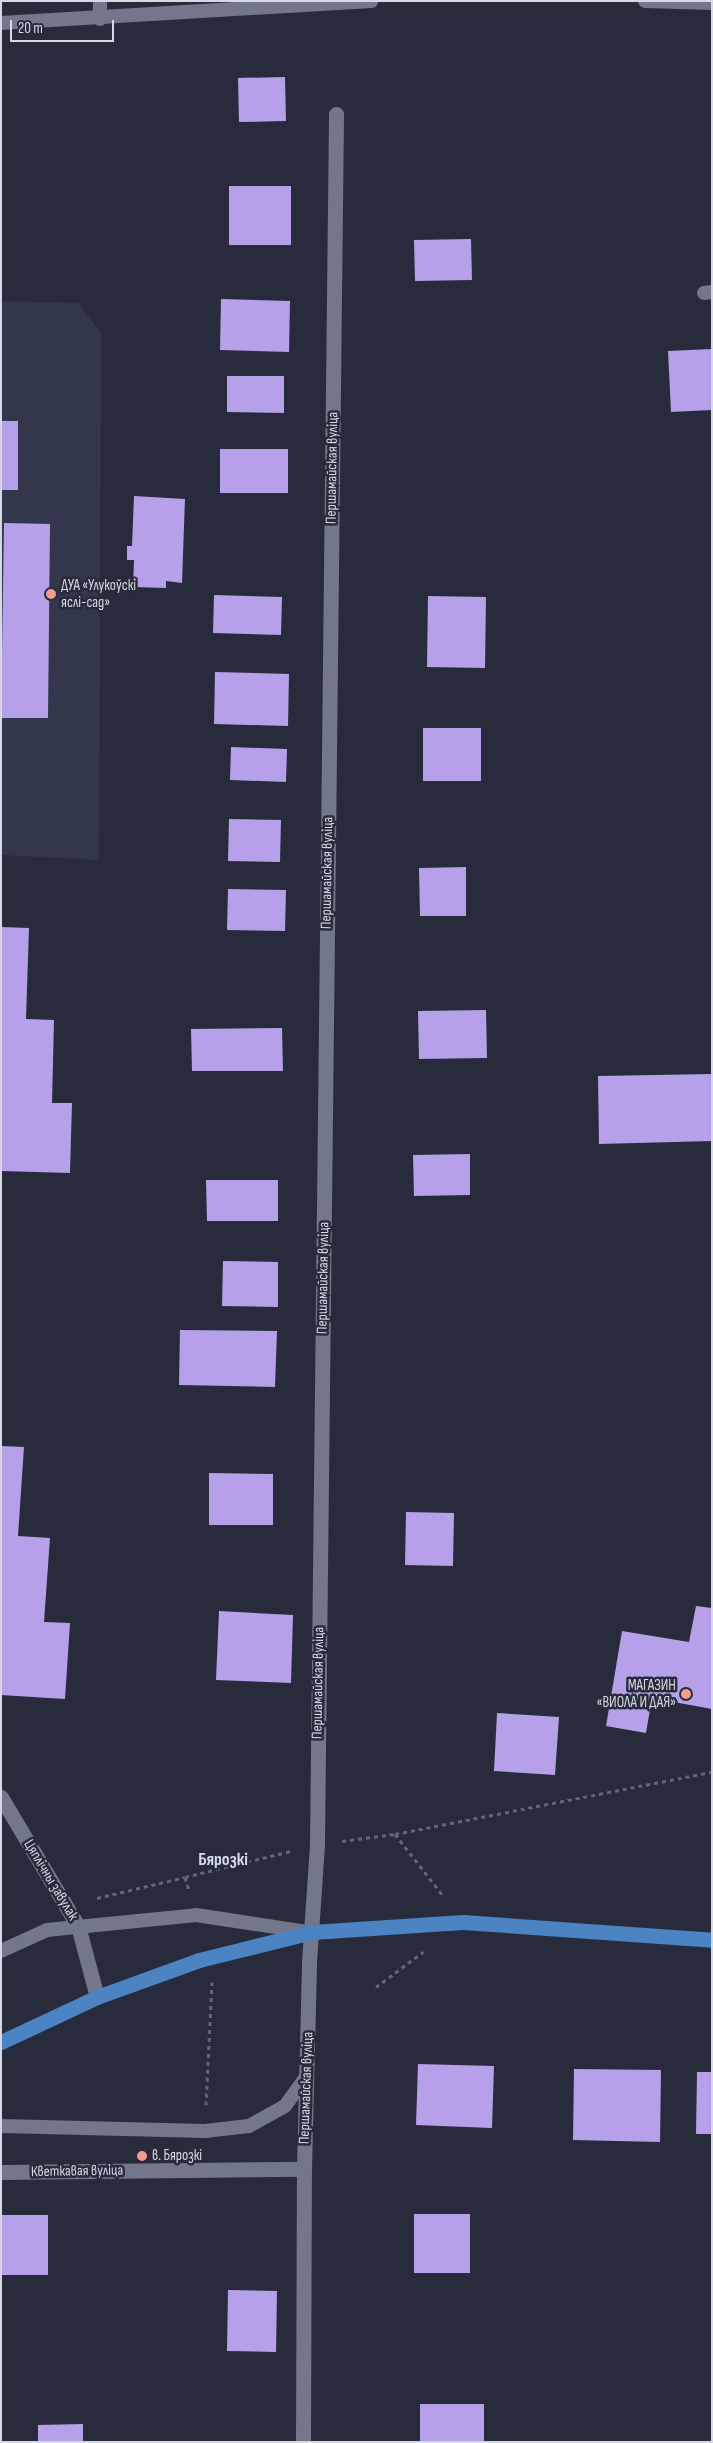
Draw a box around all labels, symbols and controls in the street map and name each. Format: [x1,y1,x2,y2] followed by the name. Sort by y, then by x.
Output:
[12,10,116,42] scale bar
[18,19,43,38] text: 20 m
[322,412,342,524] street label: Першамайская вуліца
[61,576,136,611] place label: ДУА «Улукоўскі яслі-сад»
[45,588,57,600] marker: ДУА «Улукоўскі яслі-сад»
[317,817,337,929] street label: Першамайская вуліца
[313,1222,333,1334] street label: Першамайская вуліца
[308,1627,328,1739] street label: Першамайская вуліца
[597,1676,676,1711] place label: МАГАЗИН «ВИОЛА И ДАЯ»
[680,1688,692,1700] marker: МАГАЗИН «ВИОЛА И ДАЯ»
[20,1836,82,1924] street label: Цяплічны завулак
[198,1849,248,1871] district label: Бярозкі
[295,2032,317,2144] street label: Першамайская вуліца
[152,2147,202,2165] place label: в. Бярозкі
[136,2150,148,2162] marker: в. Бярозкі
[31,2161,123,2181] street label: Кветкавая вуліца

